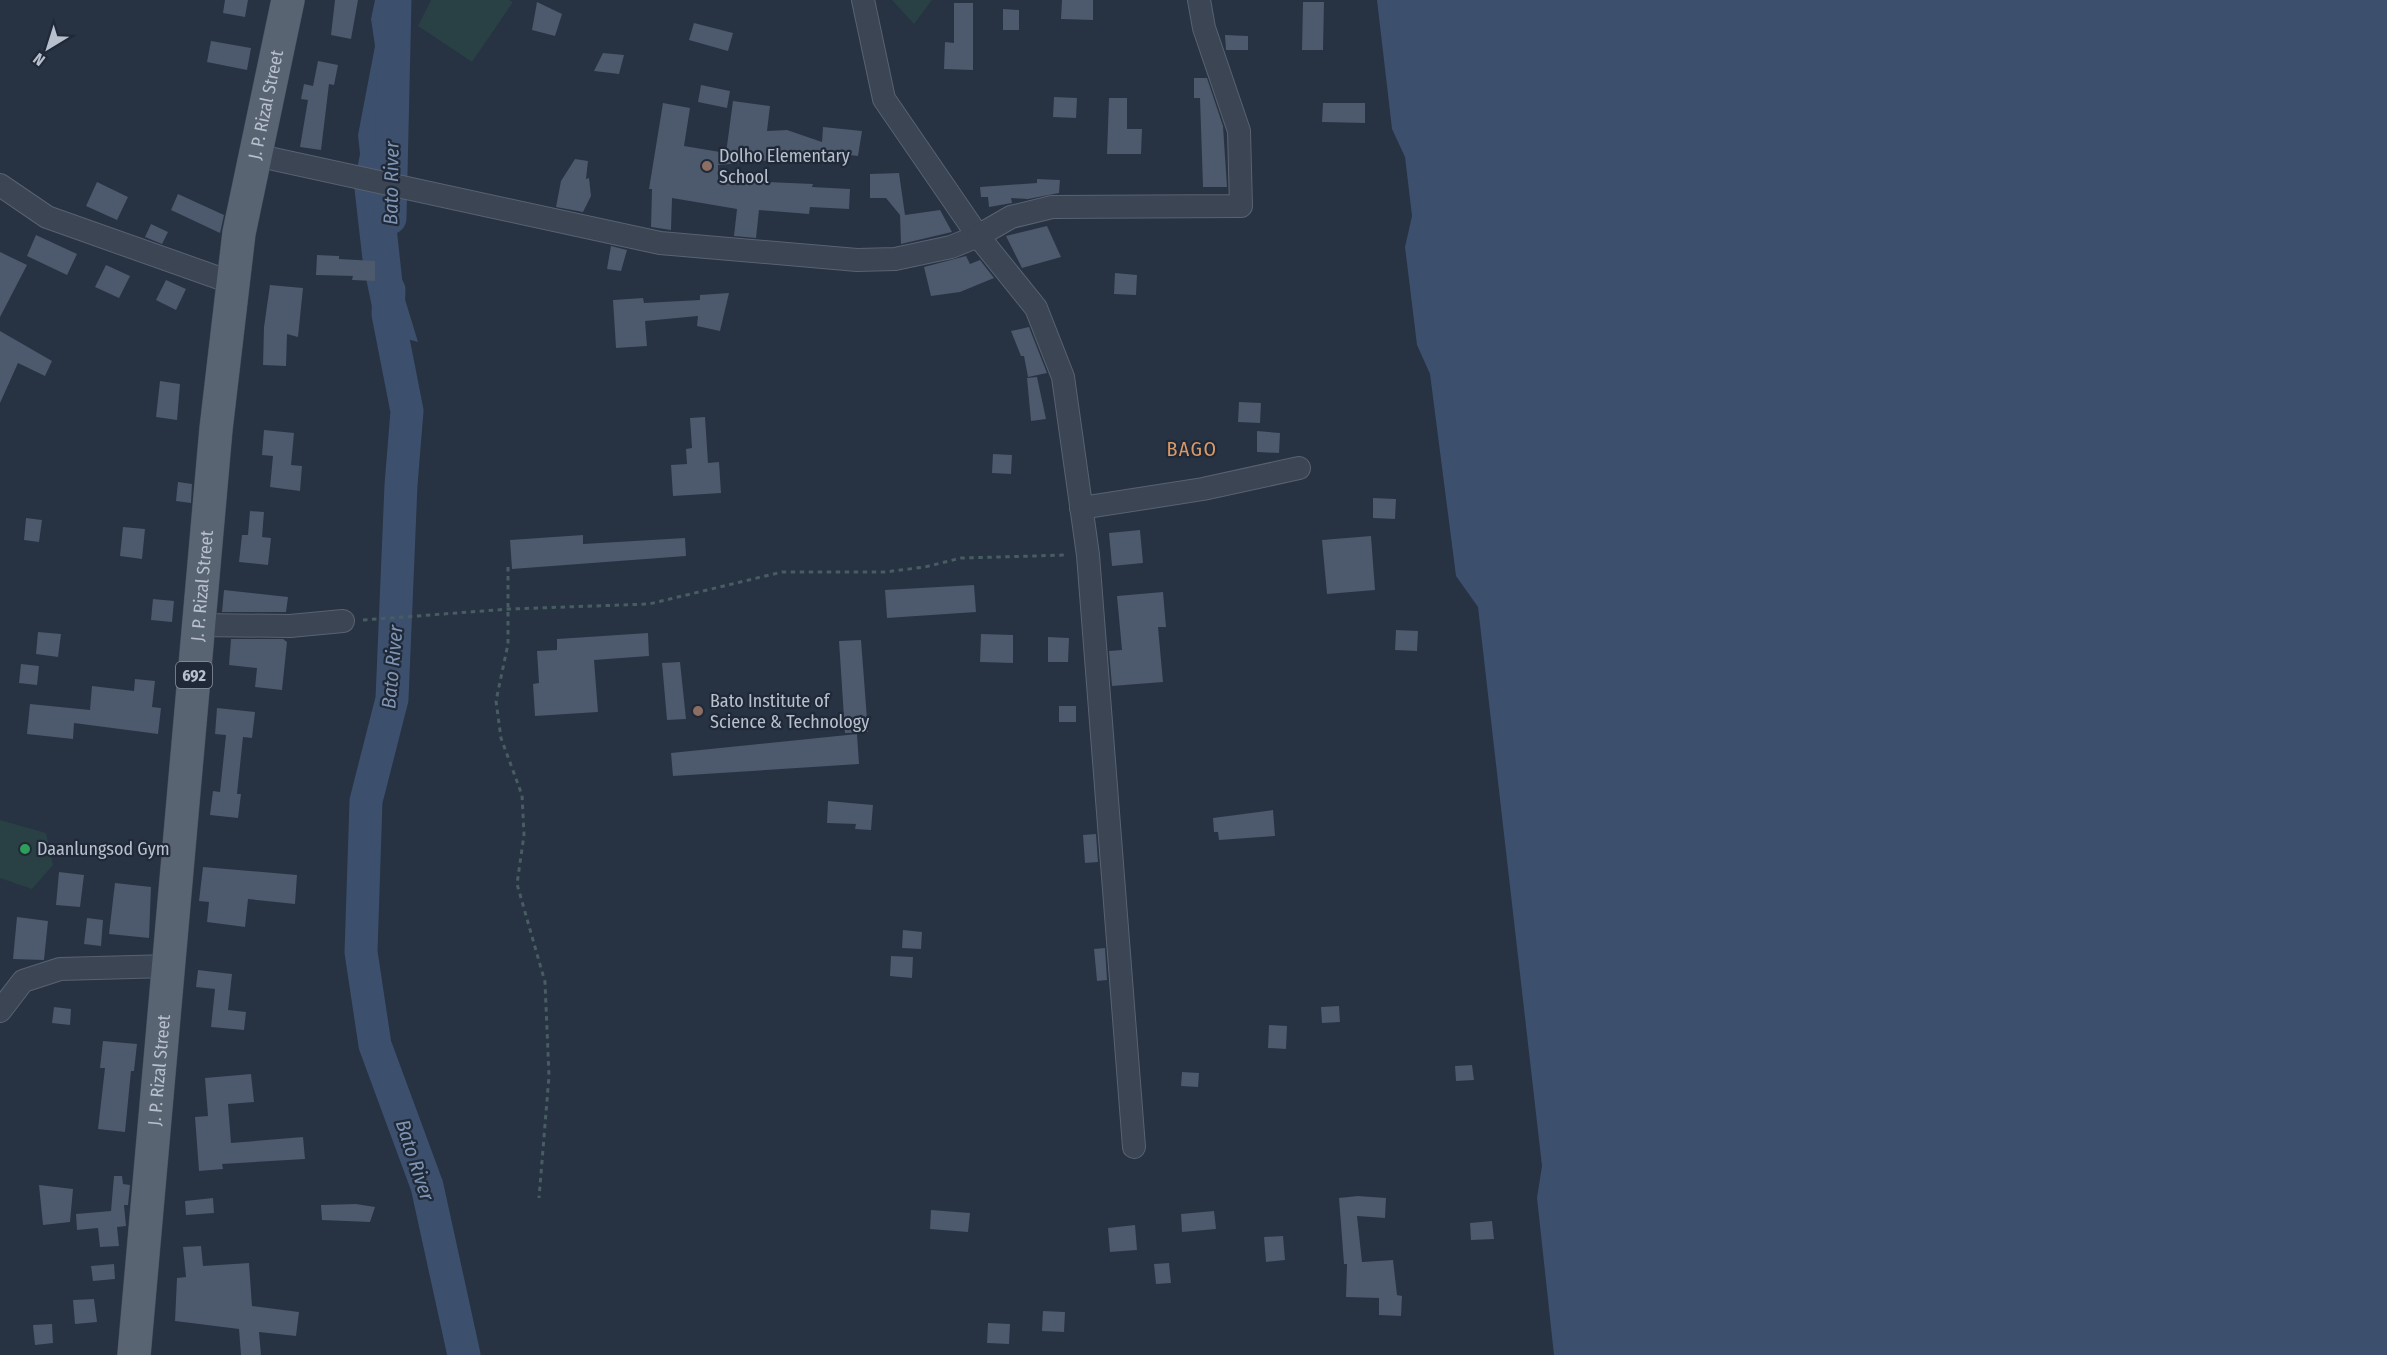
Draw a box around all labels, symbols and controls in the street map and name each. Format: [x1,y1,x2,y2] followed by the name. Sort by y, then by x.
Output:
[18,18,78,78] north arrow
[244,48,288,162] street label: J. P. Rizal Street
[29,49,49,70] text: N
[378,140,404,225] water label: Bato River
[719,145,850,188] place label: Dolho Elementary School
[700,159,714,173] marker: Dolho Elementary School
[1166,437,1218,461] district label: BAGO
[186,529,218,643] street label: J. P. Rizal Street
[376,623,408,710] water label: Bato River
[176,662,212,688] road number: 692
[710,690,869,733] place label: Bato Institute of Science & Technology
[691,704,705,718] marker: Bato Institute of Science & Technology
[37,838,170,860] place label: Daanlungsod Gym
[18,842,32,856] marker: Daanlungsod Gym
[143,1013,175,1127] street label: J. P. Rizal Street
[391,1117,440,1205] water label: Bato River

